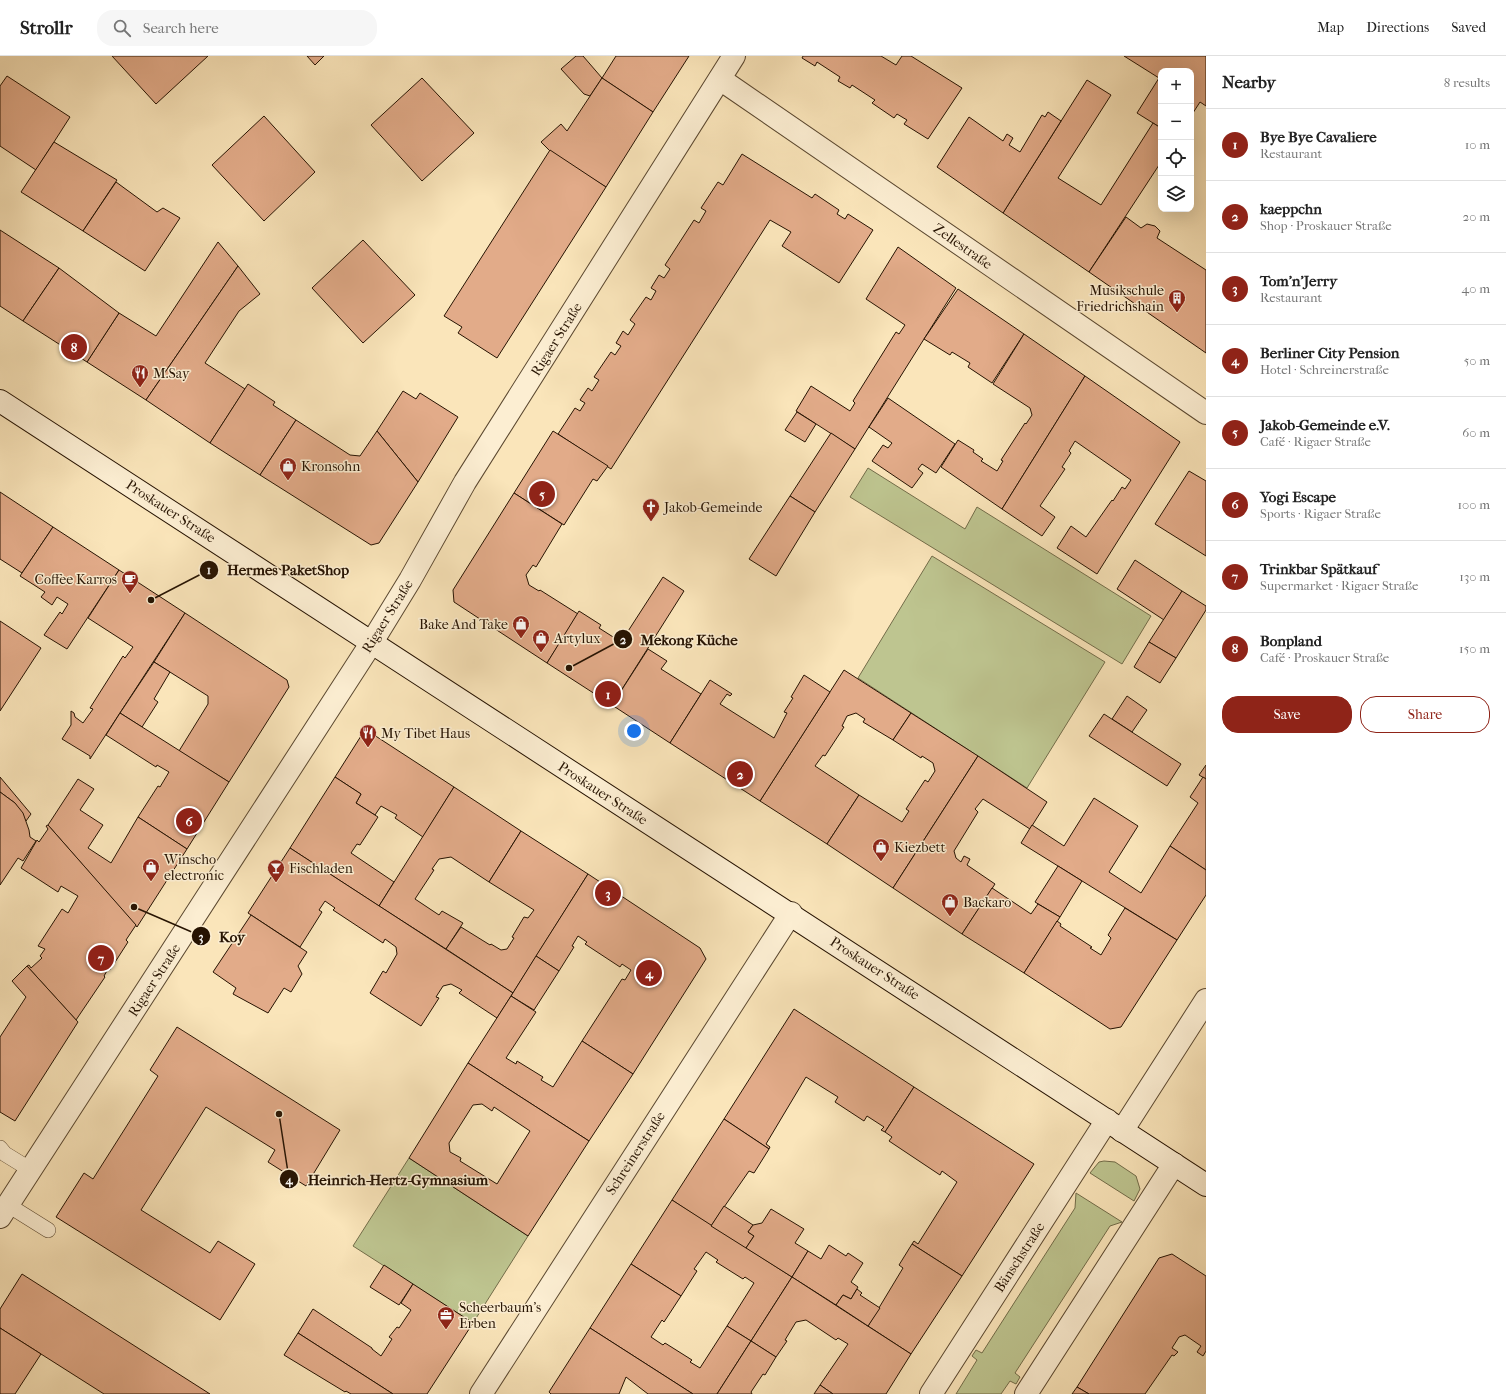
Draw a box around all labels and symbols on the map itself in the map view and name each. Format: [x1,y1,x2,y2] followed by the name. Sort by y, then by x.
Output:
[930,220,996,273] street label: Zellestraße
[1076,282,1164,315] place label: Musikschule Friedrichshain
[1167,288,1187,313] building icon: Musikschule Friedrichshain
[527,299,586,379] street label: Rigaer Straße
[61,332,87,362] pin: 8
[130,363,150,388] restaurant icon: M.Say
[153,365,190,382] place label: M.Say
[278,456,298,481] shop icon: Kronsohn
[301,458,360,475] place label: Kronsohn
[123,476,219,547] street label: Proskauer Straße
[529,479,555,509] pin: 5
[641,497,661,522] church icon: Jakob-Gemeinde
[663,499,763,516] place label: Jakob-Gemeinde
[199,556,357,583] callout: Hermes PaketShop
[227,561,349,579] text: Hermes PaketShop
[207,563,211,577] text: 1
[120,569,140,594] cafe icon: Coffee Karros
[34,571,117,588] place label: Coffee Karros
[358,576,417,656] street label: Rigaer Straße
[511,614,531,639] shop icon: Bake And Take
[419,616,508,633] place label: Bake And Take
[613,626,746,653] callout: Mekong Küche
[531,628,551,653] shop icon: Artylux
[553,630,601,647] place label: Artylux
[639,631,738,649] text: Mekong Küche
[620,633,627,647] text: 2
[595,679,621,709] pin: 1
[624,721,644,741] your location
[358,723,378,748] restaurant icon: My Tibet Haus
[381,725,470,742] place label: My Tibet Haus
[555,758,651,829] street label: Proskauer Straße
[727,759,753,789] pin: 2
[176,806,202,836] pin: 6
[871,837,891,862] shop icon: Kiezbett
[894,839,946,856] place label: Kiezbett
[163,851,224,884] place label: Winscho electronic
[141,857,161,882] shop icon: Winscho electronic
[266,858,286,883] bar icon: Fischladen
[289,860,353,877] place label: Fischladen
[595,878,621,908] pin: 3
[940,892,960,917] shop icon: Backaro
[963,894,1011,911] place label: Backaro
[191,923,253,950] callout: Koy
[219,928,246,946] text: Koy
[199,930,204,945] text: 3
[827,933,923,1004] street label: Proskauer Straße
[125,941,184,1020] street label: Rigaer Straße
[88,943,114,973] pin: 7
[636,958,662,988] pin: 4
[602,1108,669,1198] street label: Schreinerstraße
[279,1166,496,1193] callout: Heinrich-Hertz-Gymnasium
[308,1171,489,1189] text: Heinrich-Hertz-Gymnasium
[284,1173,293,1188] text: 4
[990,1219,1048,1295] street label: Bänschstraße
[459,1299,541,1332] place label: Scheerbaum's Erben
[436,1305,456,1330] office icon: Scheerbaum's Erben

